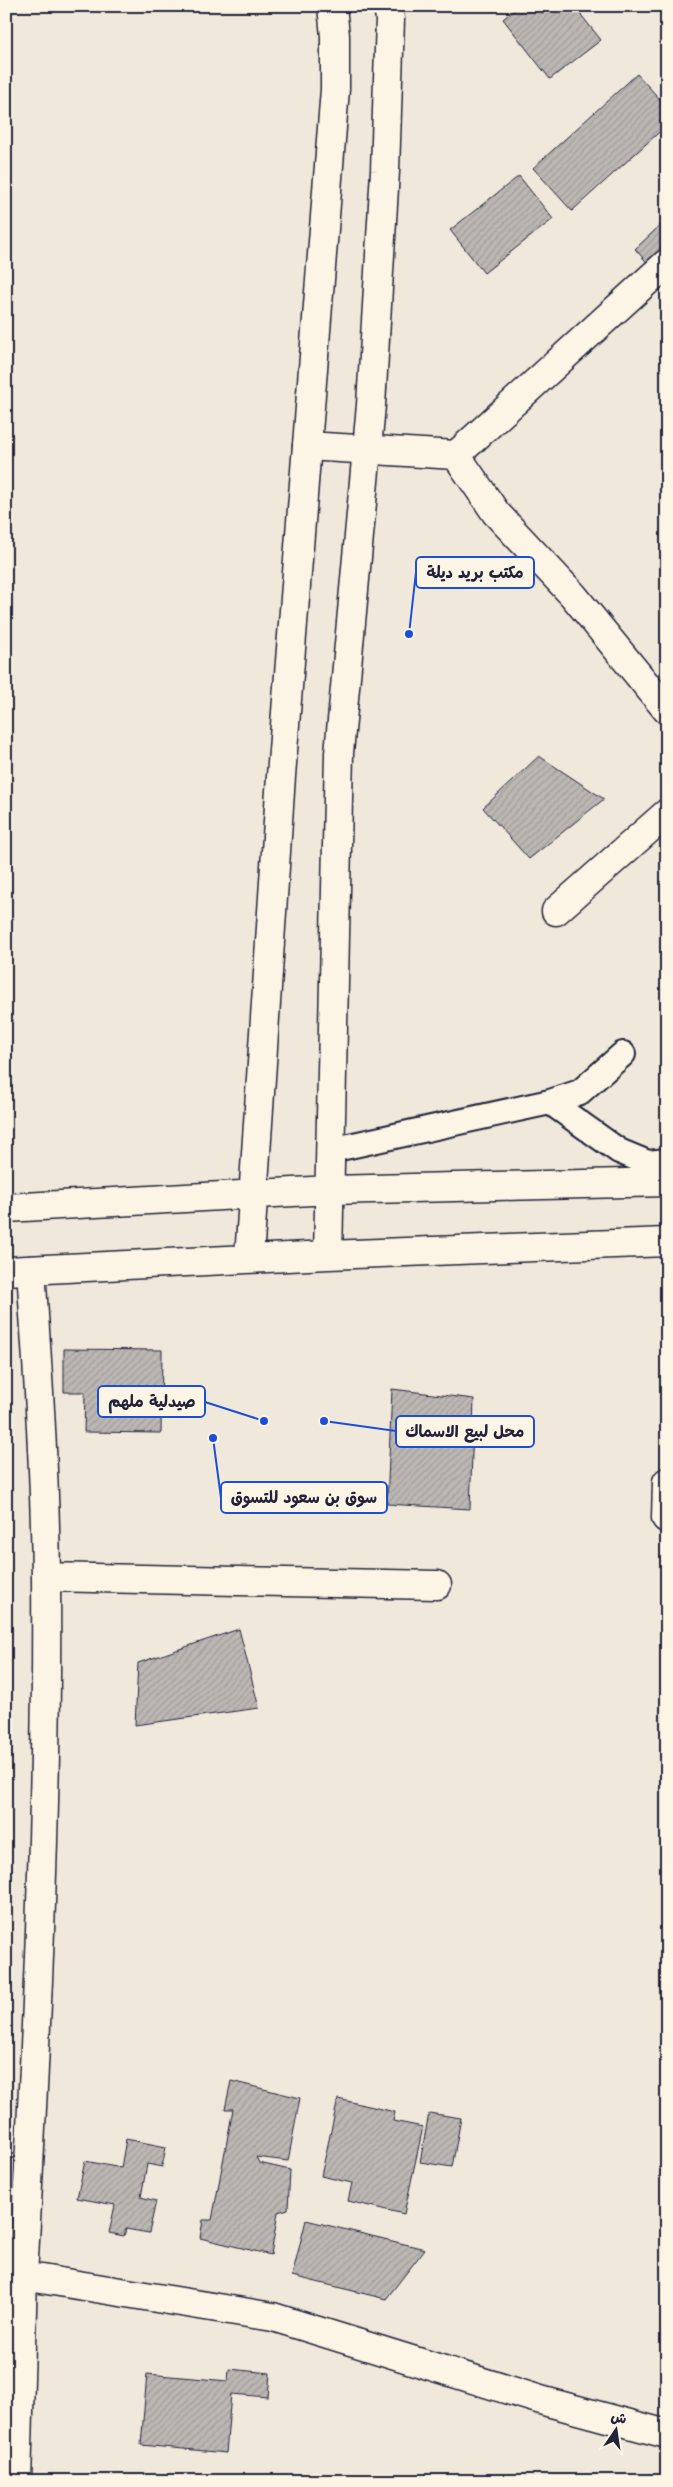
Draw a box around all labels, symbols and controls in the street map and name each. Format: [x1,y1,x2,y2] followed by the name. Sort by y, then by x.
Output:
[416,557,534,588] callout: مكتب بريد ديلة
[426,559,524,583] text: مكتب بريد ديلة
[98,1386,205,1417] callout: صيدلية ملهم
[108,1388,196,1414] text: صيدلية ملهم
[396,1416,534,1447] callout: محل لبيع الاسماك
[406,1418,524,1443] text: محل لبيع الاسماك
[221,1482,387,1513] callout: سوق بن سعود للتسوق
[231,1484,377,1509] text: سوق بن سعود للتسوق
[590,2404,640,2454] north arrow
[609,2405,629,2429] text: ش

